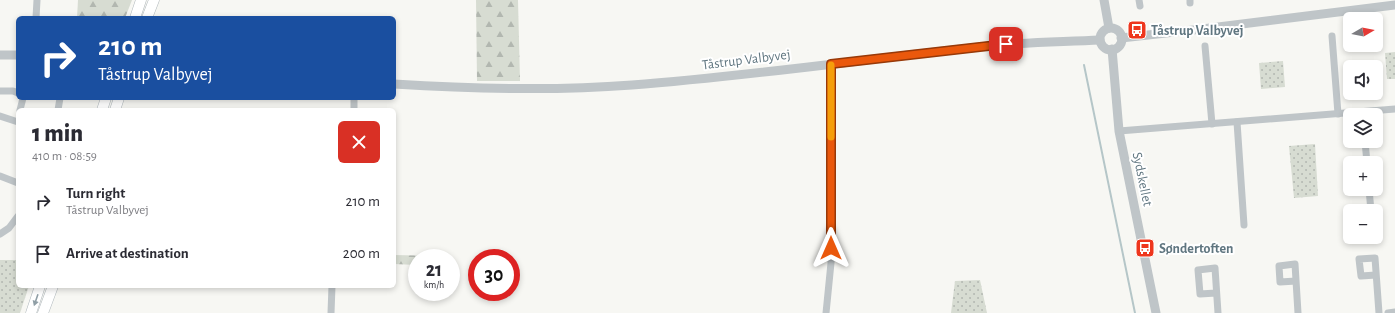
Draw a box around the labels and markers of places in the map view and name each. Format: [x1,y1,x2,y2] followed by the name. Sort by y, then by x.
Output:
[1126,19,1148,41] bus stop icon: Tåstrup Valbyvej
[1151,24,1244,38] place label: Tåstrup Valbyvej
[989,27,1023,61] pin
[1134,237,1156,259] bus stop icon: Søndertoften
[1159,242,1233,256] place label: Søndertoften

